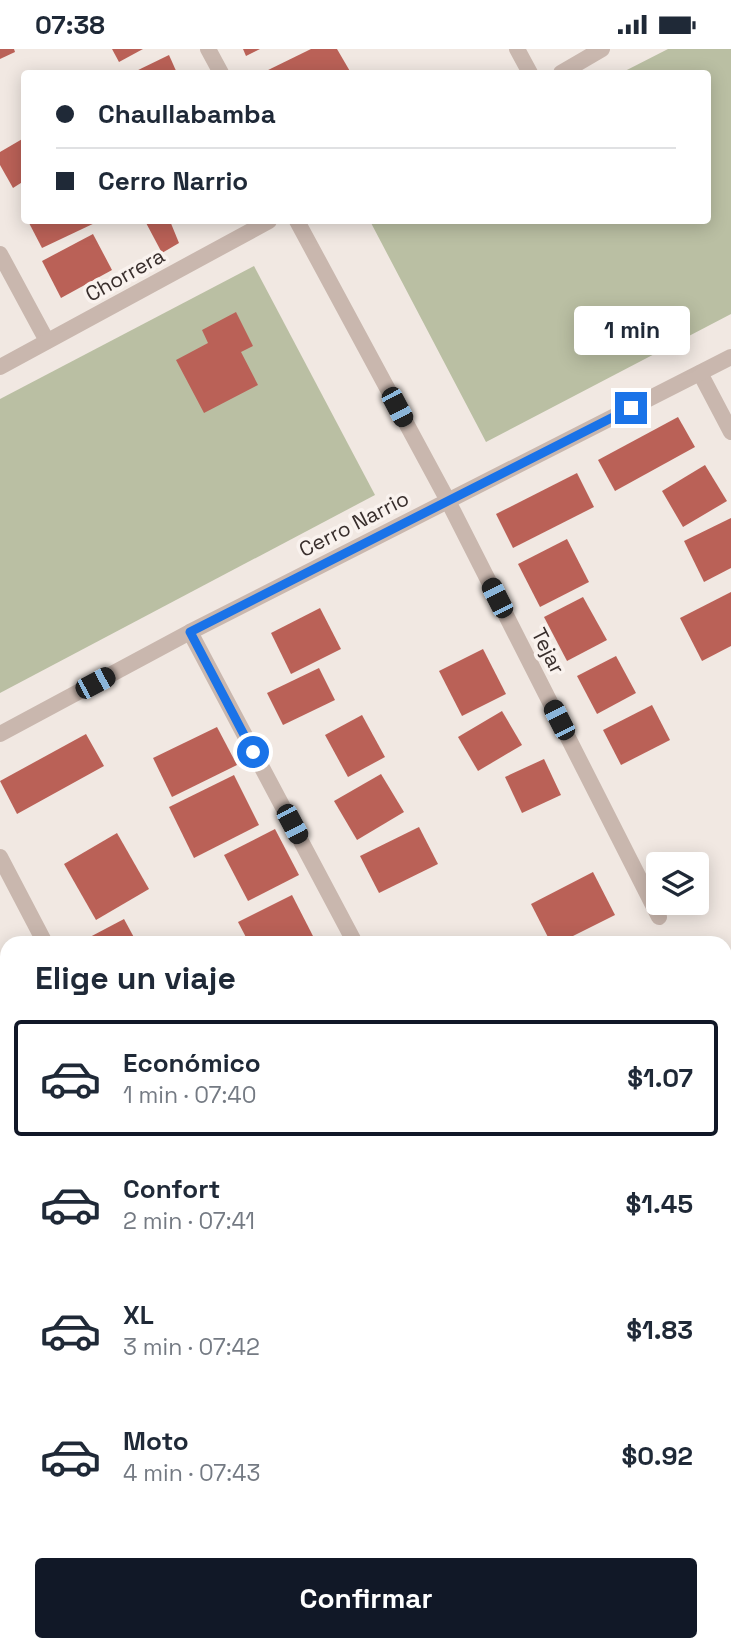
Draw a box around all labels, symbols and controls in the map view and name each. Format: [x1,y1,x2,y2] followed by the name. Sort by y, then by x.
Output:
[35,8,105,42] text: 07:38
[98,97,276,131] text: Chaullabamba
[98,164,248,198] text: Cerro Narrio
[80,242,169,307] street label: Chorrera
[573,307,689,355] callout: 1 min
[604,315,660,345] text: 1 min
[378,384,417,430] car
[615,392,647,424] route end
[294,484,413,563] street label: Cerro Narrio
[479,575,516,621] car
[526,623,571,678] street label: Tejar
[72,664,119,702] car
[541,697,578,743] car
[237,736,269,768] route start
[273,801,312,847] car
[646,852,709,915] map controls
[646,852,709,915] button: layers
[35,958,236,998] text: Elige un viaje
[123,1046,261,1080] text: Económico
[39,1047,102,1110] icon: car
[627,1061,693,1095] text: $1.07
[123,1080,256,1110] text: 1 min · 07:40
[123,1172,220,1206] text: Confort
[39,1173,102,1236] icon: car
[626,1187,693,1221] text: $1.45
[123,1206,255,1236] text: 2 min · 07:41
[123,1298,154,1332] text: XL
[39,1299,102,1362] icon: car
[626,1313,693,1347] text: $1.83
[123,1332,260,1362] text: 3 min · 07:42
[123,1424,189,1458] text: Moto
[39,1425,102,1488] icon: car
[621,1439,693,1473] text: $0.92
[123,1458,260,1488] text: 4 min · 07:43
[35,1558,697,1638] button: Confirmar

